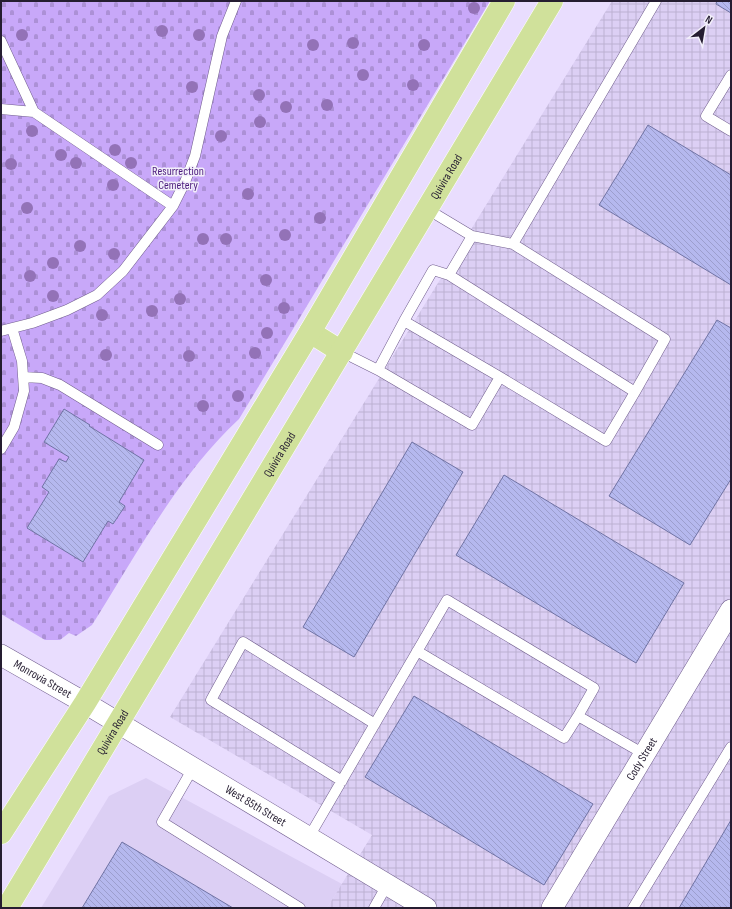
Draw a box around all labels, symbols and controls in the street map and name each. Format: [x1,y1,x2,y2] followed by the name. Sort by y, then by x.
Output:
[684,8,724,48] north arrow
[703,13,715,27] text: N
[427,152,466,202] street label: Quivira Road
[152,164,204,193] park label: Resurrection Cemetery
[261,430,299,480] street label: Quivira Road
[11,657,74,702] street label: Monrovia Street
[94,707,132,758] street label: Quivira Road
[623,735,661,783] street label: Cody Street
[222,782,289,830] street label: West 85th Street

